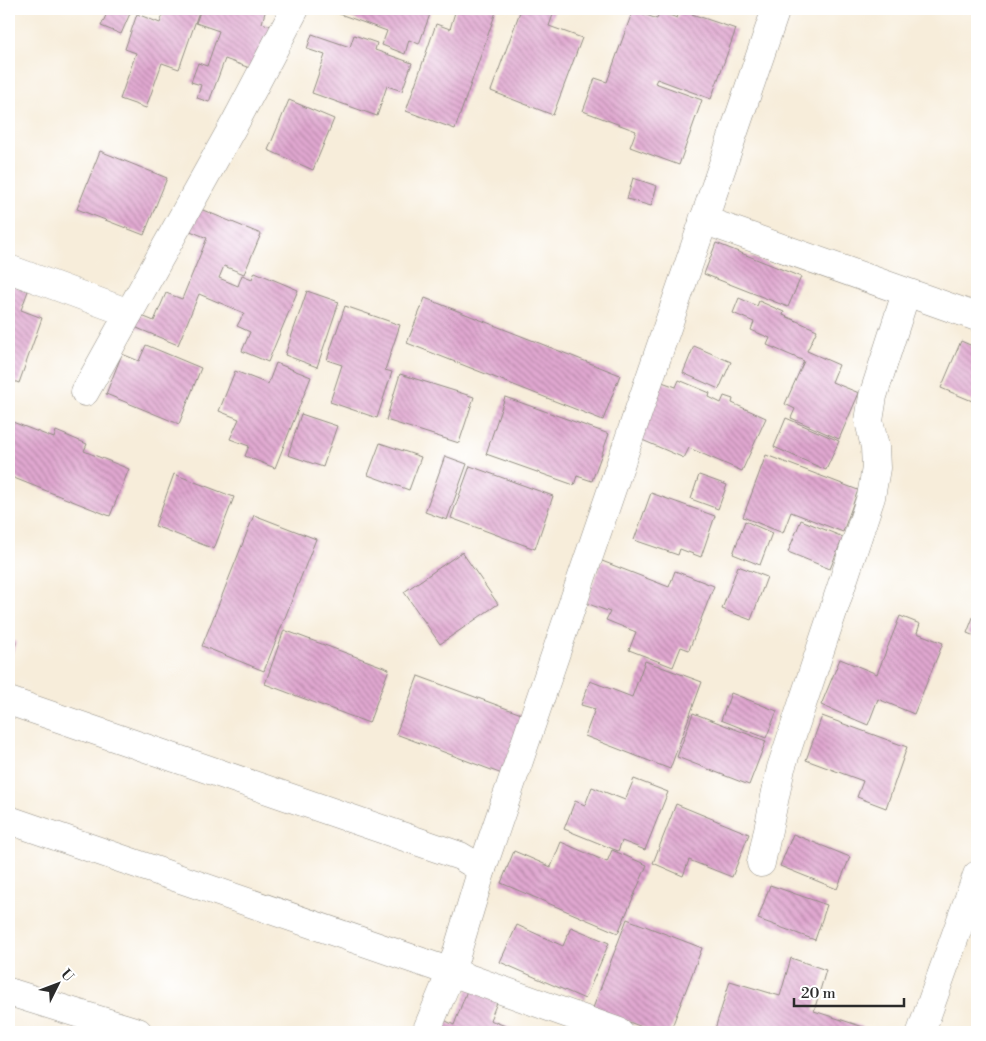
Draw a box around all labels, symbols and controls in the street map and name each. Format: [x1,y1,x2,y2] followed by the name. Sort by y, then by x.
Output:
[32,958,82,1008] north arrow
[57,966,77,986] text: U
[794,976,904,1008] scale bar
[801,984,836,1003] text: 20 m

